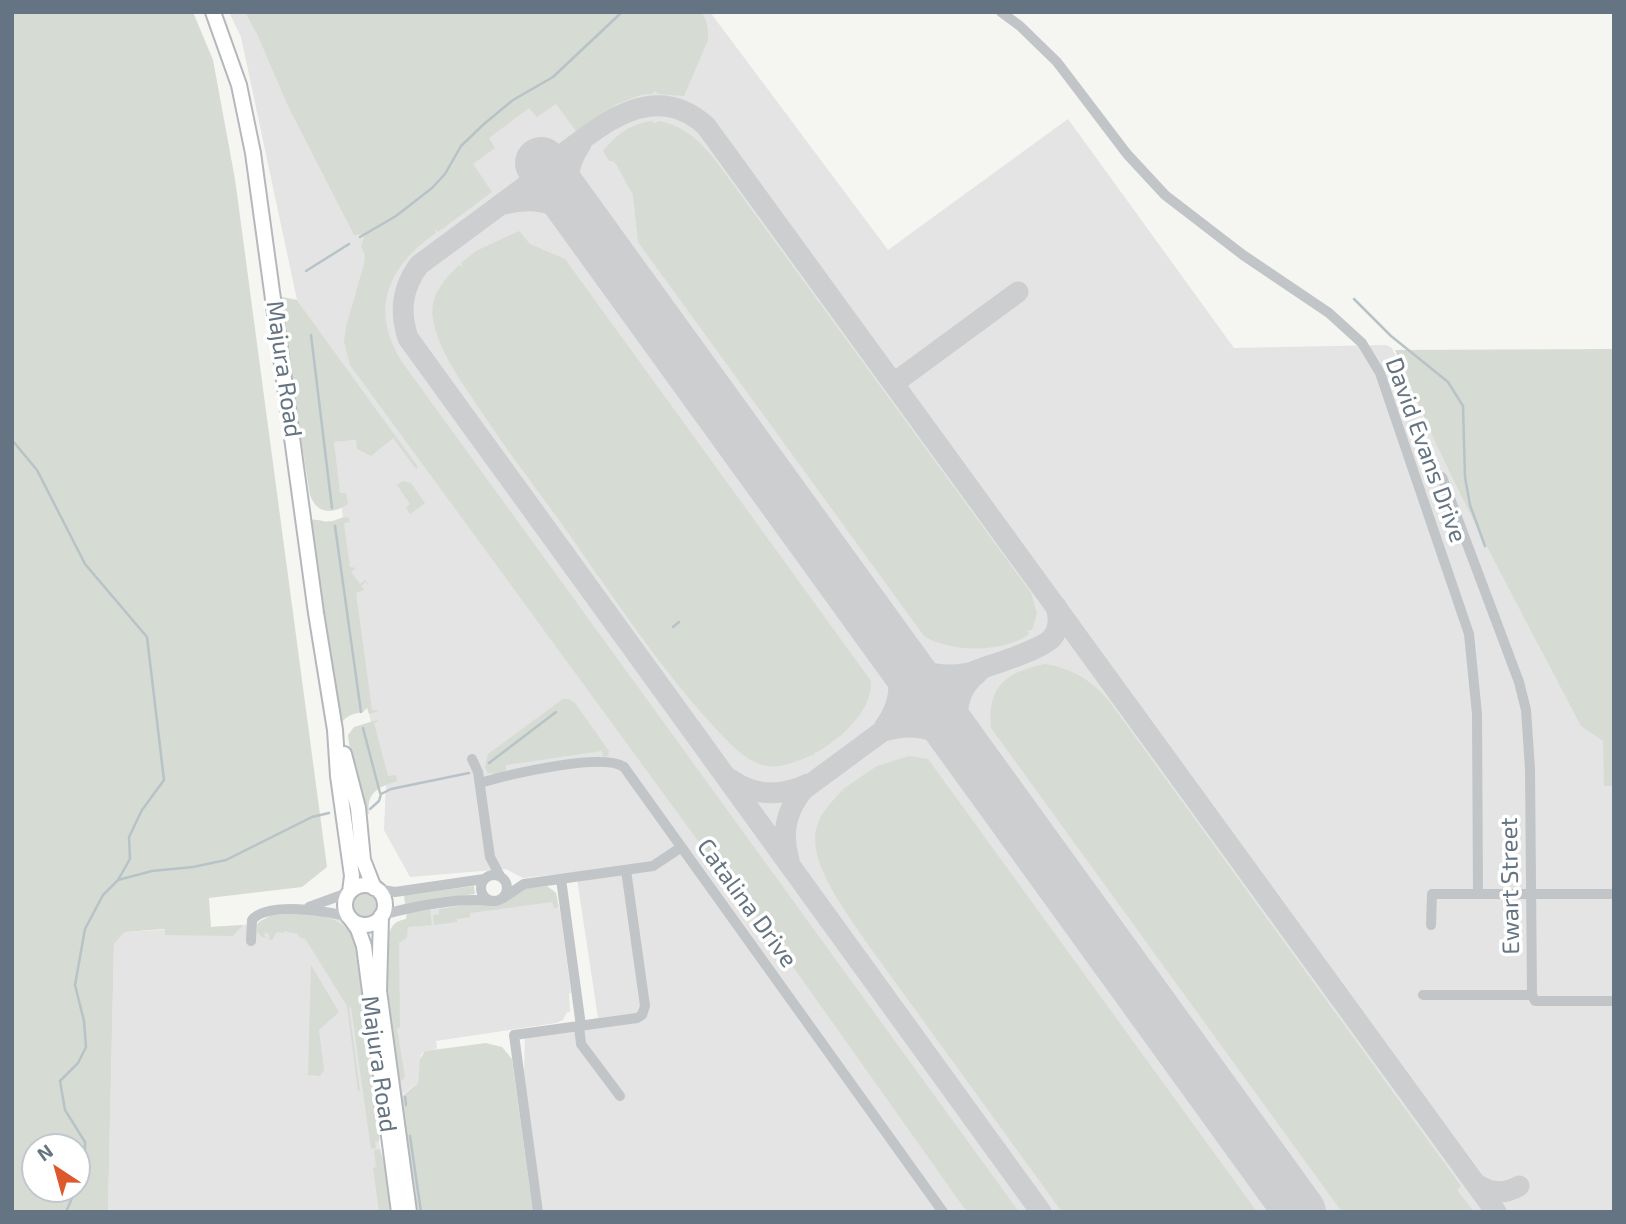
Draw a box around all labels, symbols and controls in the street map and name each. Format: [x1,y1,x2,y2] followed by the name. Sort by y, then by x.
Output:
[260,299,308,439] street label: Majura Road
[1379,354,1473,546] street label: David Evans Drive
[1494,817,1526,955] street label: Ewart Street
[691,833,803,973] street label: Catalina Drive
[355,994,403,1134] street label: Majura Road
[21,1133,91,1203] north arrow
[32,1139,57,1166] text: N

